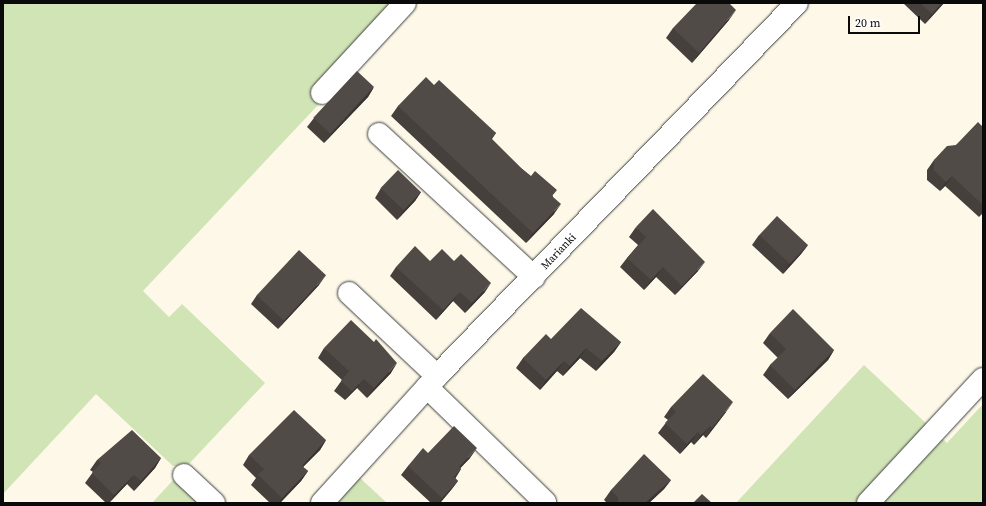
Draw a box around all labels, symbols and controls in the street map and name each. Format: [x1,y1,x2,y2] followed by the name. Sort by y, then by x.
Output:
[850,8,922,34] scale bar
[855,15,881,31] text: 20 m
[539,231,579,273] street label: Marianki

